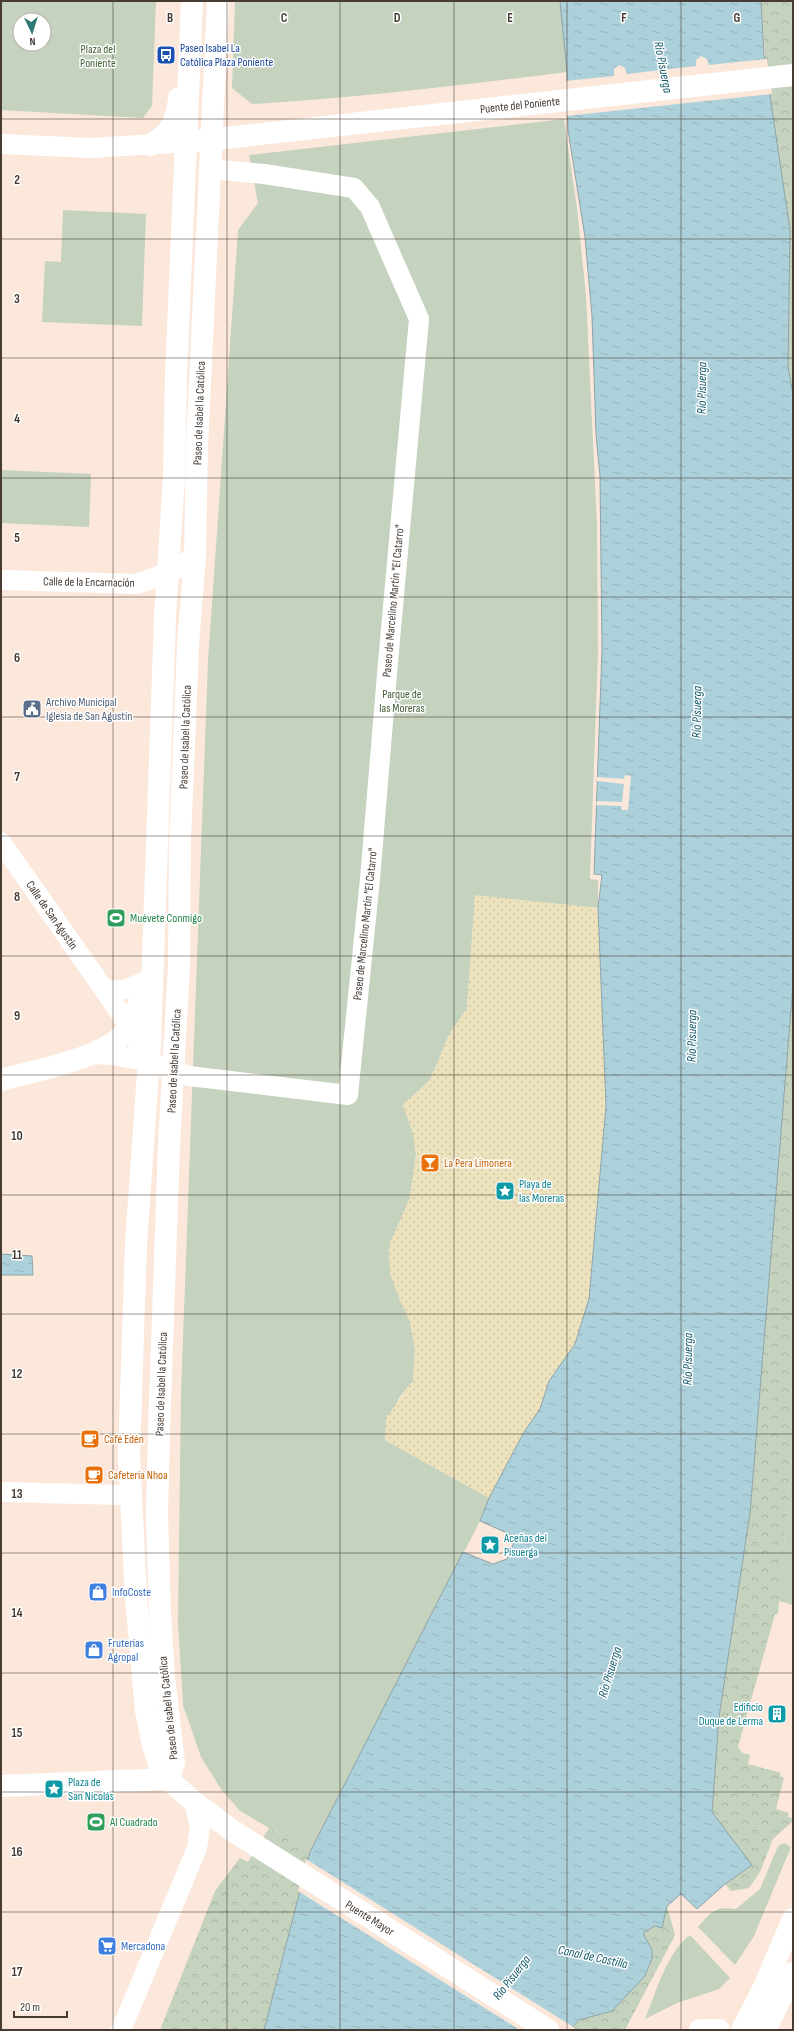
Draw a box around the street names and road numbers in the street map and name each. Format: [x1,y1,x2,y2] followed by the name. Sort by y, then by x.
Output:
[479,94,561,117] street label: Puente del Poniente
[190,360,209,465] street label: Paseo de Isabel la Católica
[379,524,408,678] street label: Paseo de Marcelino Martín "El Catarro"
[43,574,135,591] street label: Calle de la Encarnación
[176,684,195,789] street label: Paseo de Isabel la Católica
[350,847,381,1001] street label: Paseo de Marcelino Martín "El Catarro"
[22,878,81,953] street label: Calle de San Agustín
[164,1008,185,1113] street label: Paseo de Isabel la Católica
[152,1331,171,1436] street label: Paseo de Isabel la Católica
[156,1655,181,1760] street label: Paseo de Isabel la Católica
[342,1897,398,1940] street label: Puente Mayor

